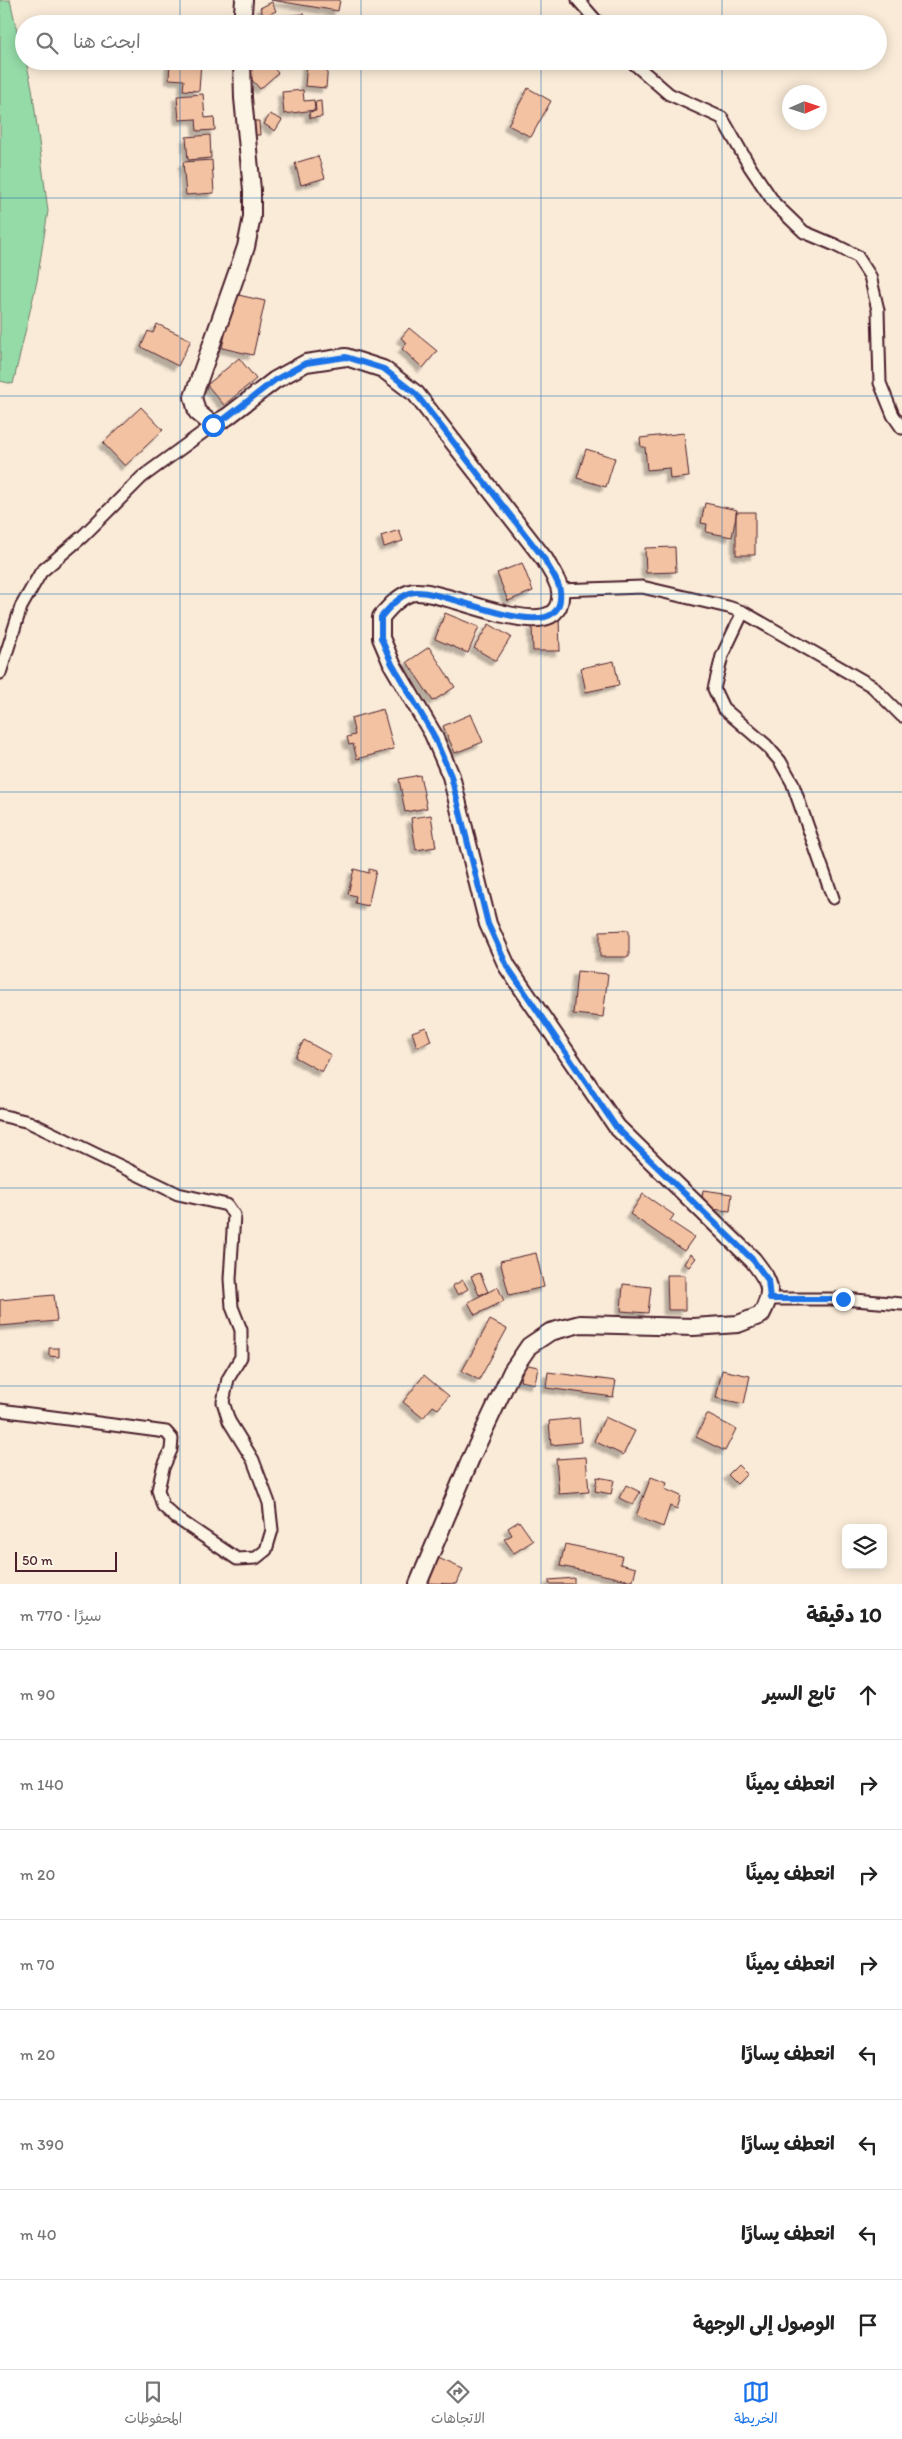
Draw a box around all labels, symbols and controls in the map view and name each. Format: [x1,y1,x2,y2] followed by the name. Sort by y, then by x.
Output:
[15,15,887,70] search box
[33,29,61,57] icon: search
[73,30,141,53] text: ابحث هنا
[782,85,827,130] north arrow
[202,414,225,437] route start
[832,1288,855,1311] route end
[842,1524,887,1569] map controls
[842,1524,887,1569] button: layers
[15,1549,118,1572] scale bar
[22,1552,53,1569] text: 50 m
[806,1602,882,1627] text: 10 دقيقة
[20,1606,102,1625] text: سيرًا · 770 m
[854,1681,882,1709] icon: ahead
[763,1682,835,1705] text: تابع السير
[20,1685,55,1704] text: 90 m
[854,1771,882,1799] icon: right
[746,1772,835,1795] text: انعطف يمينًا
[20,1775,64,1794] text: 140 m
[854,1861,882,1889] icon: right
[746,1862,835,1885] text: انعطف يمينًا
[20,1865,55,1884] text: 20 m
[854,1951,882,1979] icon: right
[746,1952,835,1975] text: انعطف يمينًا
[20,1955,55,1974] text: 70 m
[854,2041,882,2069] icon: left
[741,2042,835,2065] text: انعطف يسارًا
[20,2045,55,2064] text: 20 m
[854,2131,882,2159] icon: left
[741,2132,835,2155] text: انعطف يسارًا
[20,2135,64,2154] text: 390 m
[854,2221,882,2249] icon: left
[741,2222,835,2245] text: انعطف يسارًا
[20,2225,57,2244] text: 40 m
[854,2311,882,2339] icon: arrive
[693,2312,835,2335] text: الوصول إلى الوجهة
[124,2378,182,2431] tab: المحفوظات
[431,2378,485,2431] tab: الاتجاهات
[734,2378,778,2431] tab: الخريطة

